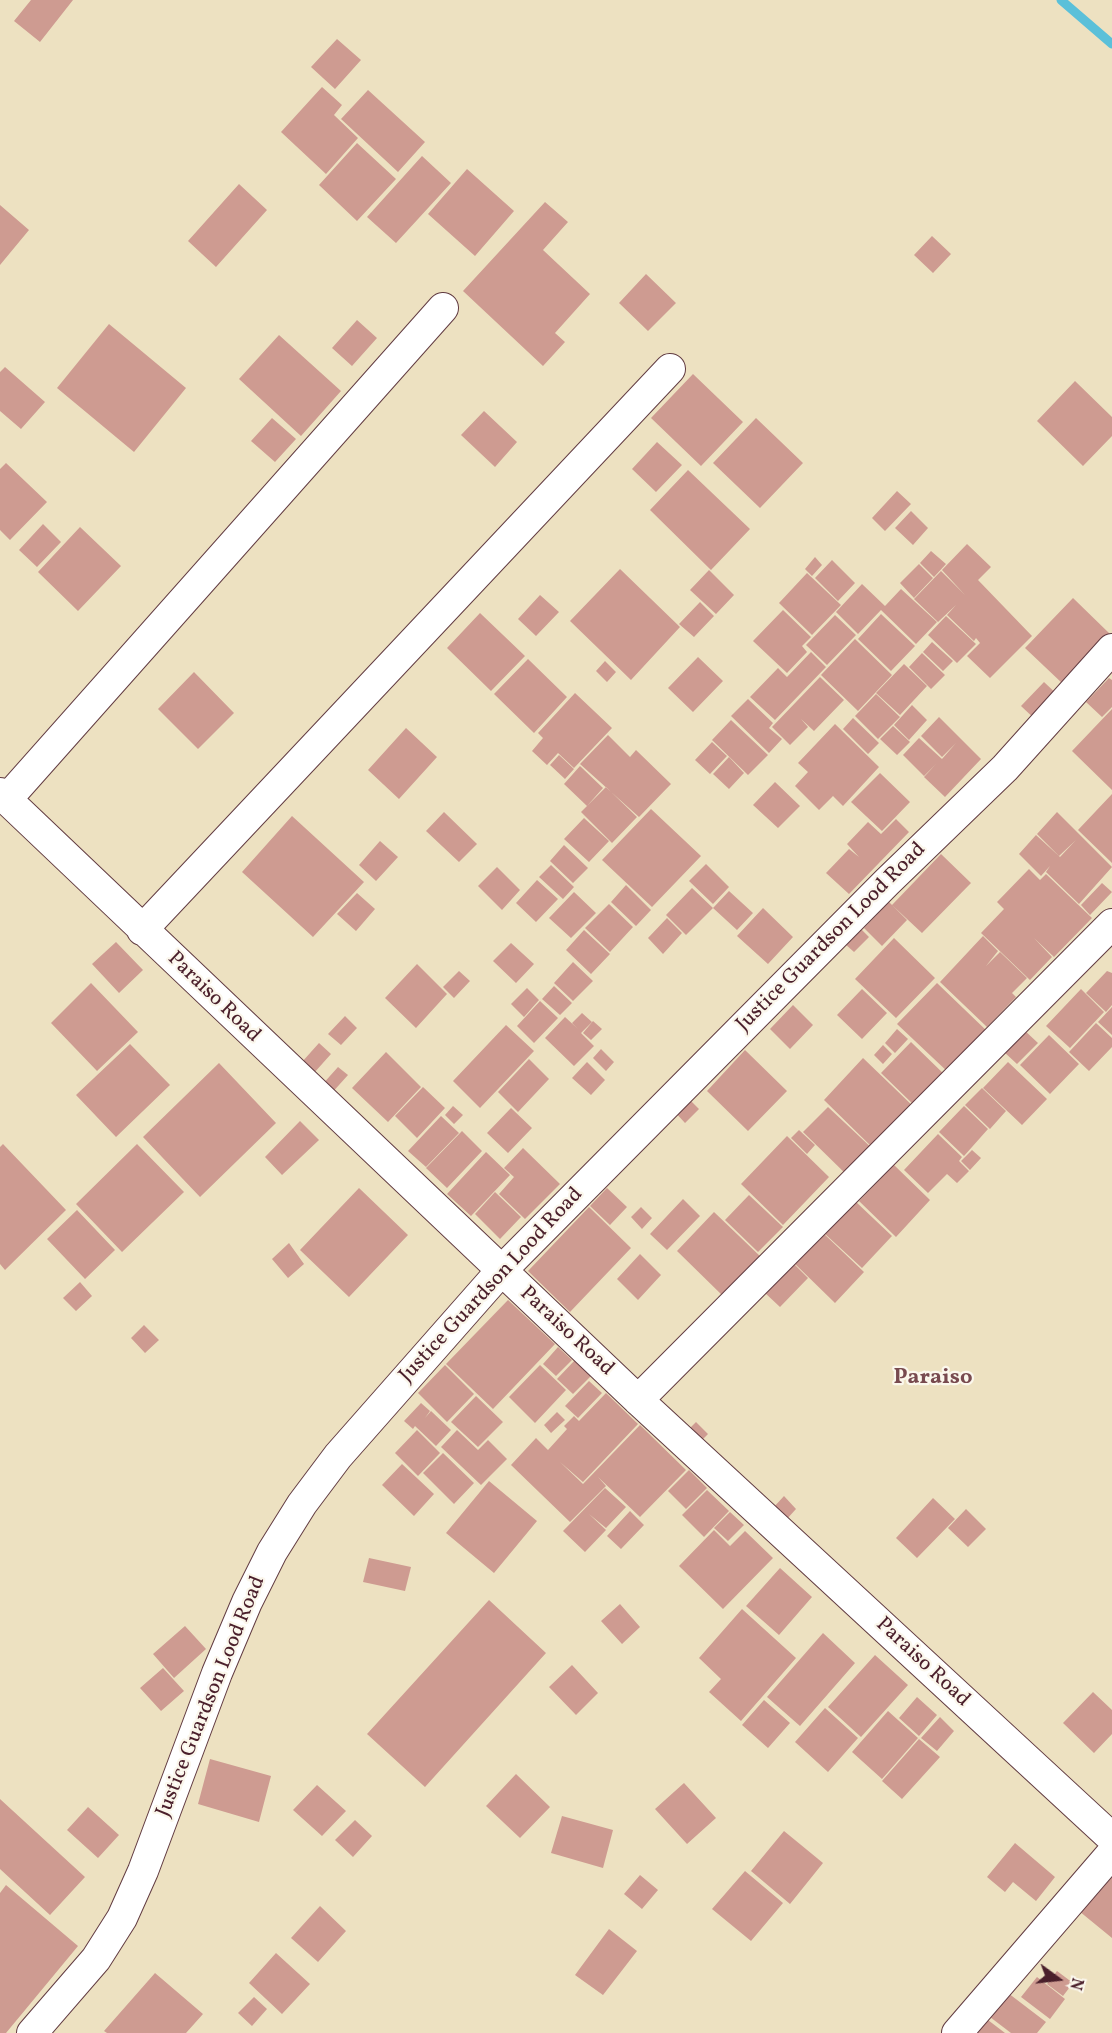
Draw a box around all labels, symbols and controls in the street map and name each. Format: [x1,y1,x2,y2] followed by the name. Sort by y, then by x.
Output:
[732,838,932,1038] street label: Justice Guardson Lood Road
[161,947,265,1049] street label: Paraiso Road
[395,1183,589,1389] street label: Justice Guardson Lood Road
[514,1282,618,1382] street label: Paraiso Road
[893,1366,973,1392] district label: Paraiso
[152,1573,272,1821] street label: Justice Guardson Lood Road
[870,1613,974,1713] street label: Paraiso Road
[1028,1949,1088,2009] north arrow
[1063,1975,1088,1992] text: N

